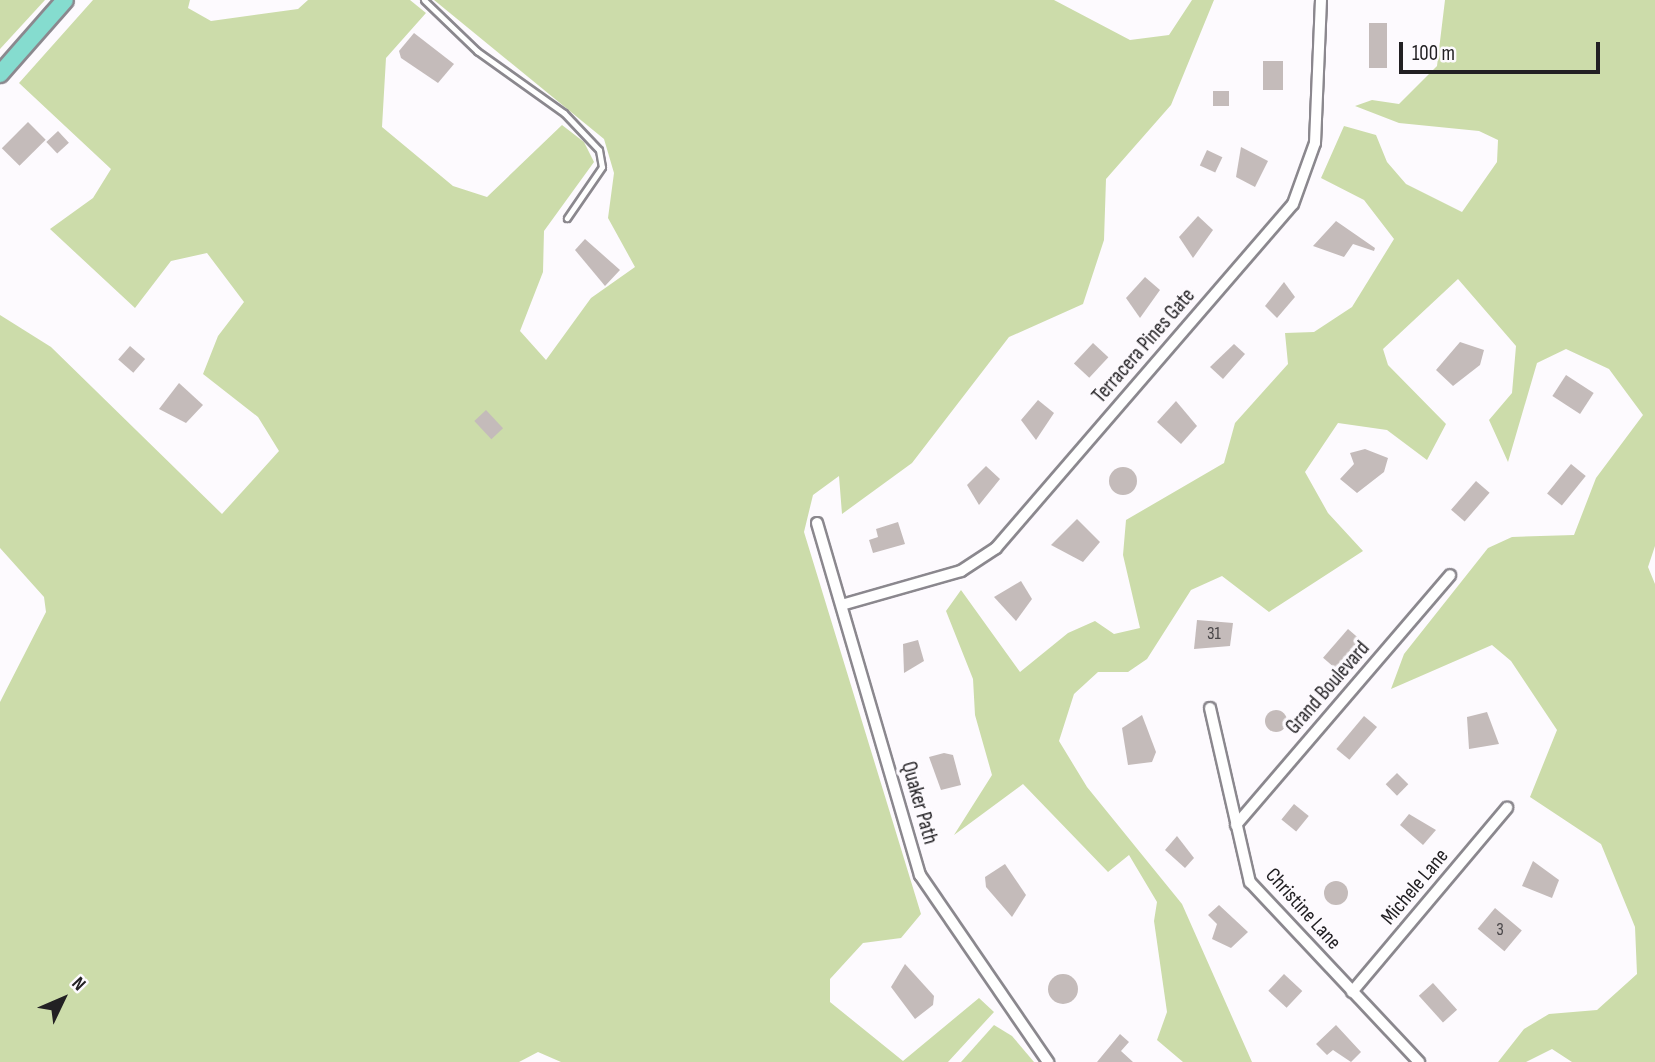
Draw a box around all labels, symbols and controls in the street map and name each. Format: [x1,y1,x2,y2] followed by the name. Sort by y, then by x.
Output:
[1403,28,1604,72] scale bar
[1412,41,1455,66] text: 100 m
[1087,284,1201,408] street label: Terracera Pines Gate
[1207,623,1221,645] house number: 31
[1281,636,1375,740] street label: Grand Boulevard
[895,759,943,847] street label: Quaker Path
[1376,844,1454,930] street label: Michele Lane
[1260,863,1346,955] street label: Christine Lane
[1496,919,1504,941] house number: 3
[28,964,98,1034] north arrow
[67,972,90,996] text: N

